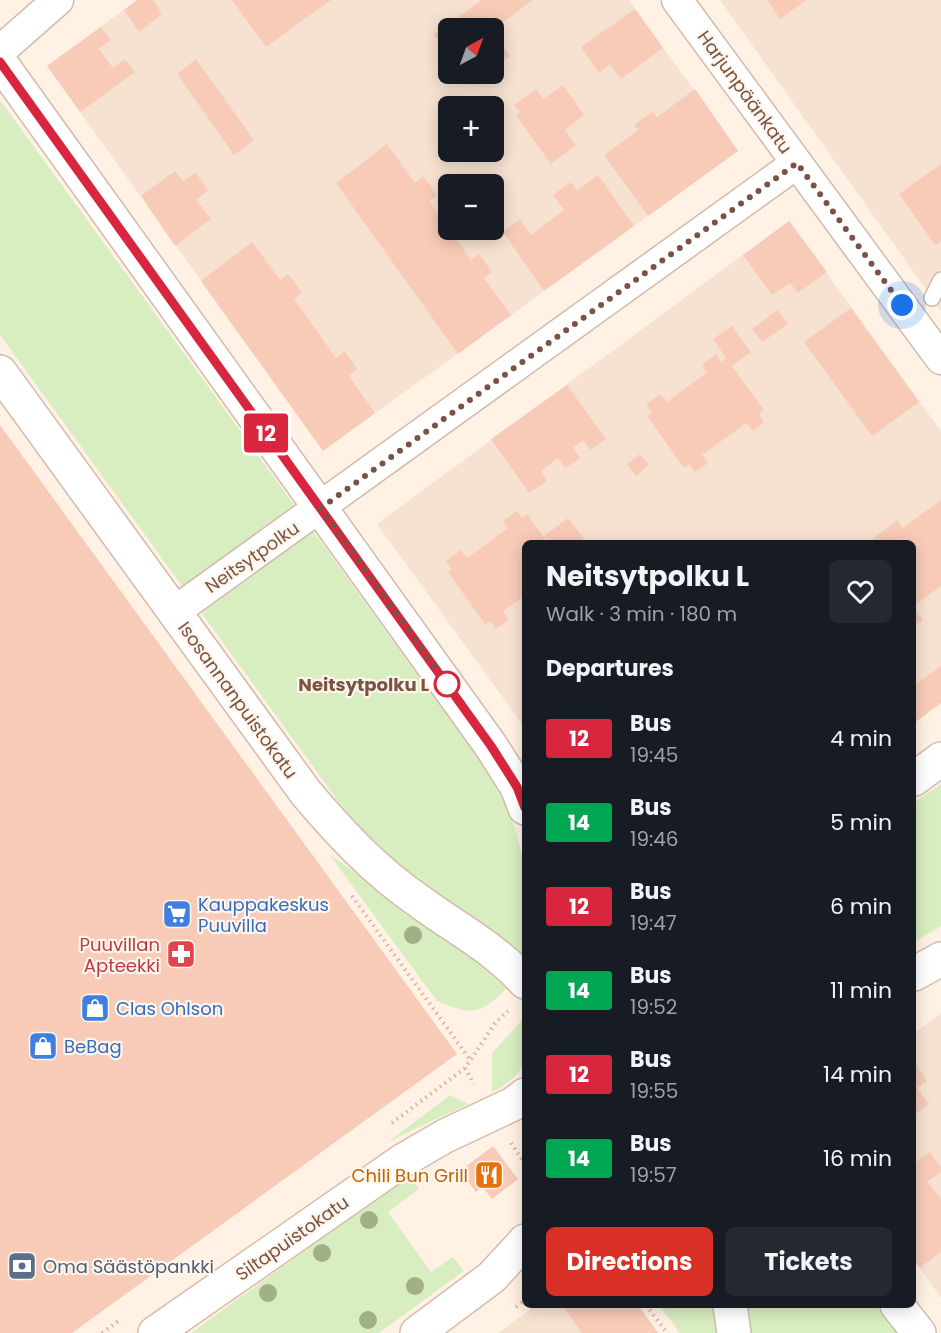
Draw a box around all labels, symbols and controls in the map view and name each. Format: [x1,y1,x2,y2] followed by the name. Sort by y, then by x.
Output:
[438,18,504,84] north arrow
[438,18,504,240] map controls
[692,25,798,159] street label: Harjunpäänkatu
[438,96,504,162] button: +
[438,174,504,240] button: −
[887,290,917,320] your location
[239,414,293,452] line badge: 12
[256,419,276,448] text: 12
[200,515,304,599] street label: Neitsytpolku
[546,557,749,596] text: Neitsytpolku L
[829,560,892,623] button: heart
[546,600,737,628] text: Walk · 3 min · 180 m
[172,616,304,784] street label: Isosannanpuistokatu
[546,653,674,684] text: Departures
[434,671,460,697] marker: Neitsytpolku L
[298,672,429,697] place label: Neitsytpolku L
[630,708,672,739] text: Bus
[830,723,892,754] text: 4 min
[569,724,589,753] text: 12
[630,741,678,769] text: 19:45
[630,792,672,823] text: Bus
[830,807,892,838] text: 5 min
[568,808,590,837] text: 14
[630,825,679,853] text: 19:46
[630,876,672,907] text: Bus
[830,891,892,922] text: 6 min
[198,892,329,938] place label: Kauppakeskus Puuvilla
[569,892,589,921] text: 12
[161,898,193,930] supermarket icon: Kauppakeskus Puuvilla
[630,909,677,937] text: 19:47
[79,932,160,978] place label: Puuvillan Apteekki
[165,938,197,970] pharmacy icon: Puuvillan Apteekki
[630,960,672,991] text: Bus
[830,975,892,1006] text: 11 min
[568,976,590,1005] text: 14
[79,992,111,1024] shop icon: Clas Ohlson
[630,993,677,1021] text: 19:52
[116,996,223,1021] place label: Clas Ohlson
[27,1030,59,1062] shop icon: BeBag
[64,1034,122,1059] place label: BeBag
[630,1044,672,1075] text: Bus
[823,1059,892,1090] text: 14 min
[569,1060,589,1089] text: 12
[630,1077,678,1105] text: 19:55
[630,1128,672,1159] text: Bus
[823,1143,892,1174] text: 16 min
[568,1144,590,1173] text: 14
[473,1159,505,1191] restaurant icon: Chili Bun Grill
[630,1161,677,1189] text: 19:57
[352,1163,468,1188] place label: Chili Bun Grill
[230,1190,354,1286] street label: Siltapuistokatu
[546,1227,713,1296] button: Directions
[725,1227,892,1296] button: Tickets
[6,1250,38,1282] bank icon: Oma Säästöpankki
[43,1254,214,1279] place label: Oma Säästöpankki

